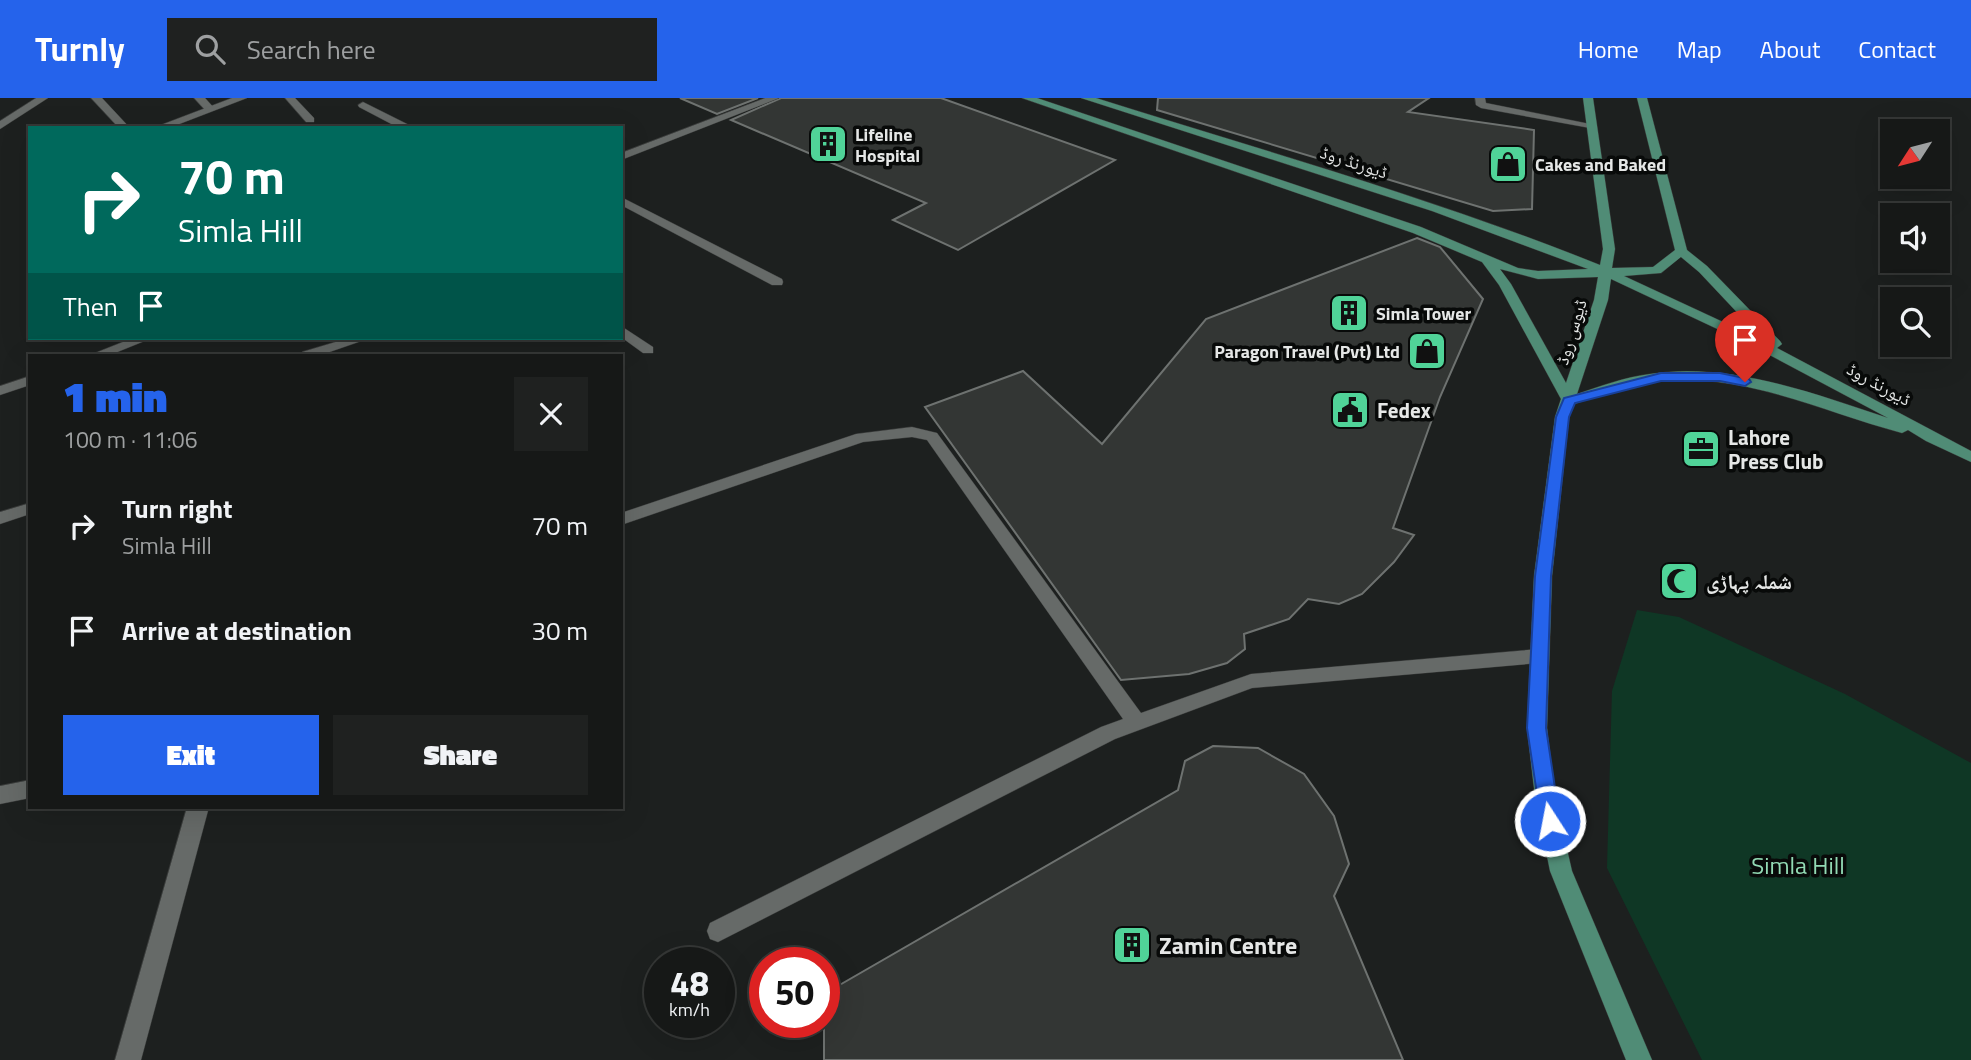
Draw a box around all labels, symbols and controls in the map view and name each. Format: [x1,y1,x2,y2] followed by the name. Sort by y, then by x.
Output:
[167,18,657,81] search box
[35,24,125,74] text: Turnly
[191,30,229,68] icon: search
[247,30,376,69] text: Search here
[1578,31,1639,67] text: Home
[1677,31,1722,67] text: Map
[1760,31,1820,67] text: About
[1858,31,1936,67] text: Contact
[1880,119,1950,189] north arrow
[1880,119,1950,357] map controls
[855,121,920,169] place label: Lifeline Hospital
[807,123,849,165] building icon: Lifeline Hospital
[178,138,285,213] text: 70 m
[1317,138,1391,186] street label: ڈیورنڈ روڈ
[1487,143,1529,185] shop icon: Cakes and Baked
[1535,151,1666,178] place label: Cakes and Baked
[63,154,154,245] icon: right
[1880,203,1950,273] button: sound
[178,206,303,254] text: Simla Hill
[63,287,118,326] text: Then
[132,287,170,325] icon: arrive
[1880,287,1950,357] button: search
[1328,292,1370,334] building icon: Simla Tower
[1548,296,1594,368] street label: ڈیوس روڈ
[1376,300,1471,327] place label: Simla Tower
[1715,310,1775,382] pin
[1726,321,1764,359] icon: arrive
[1406,330,1448,372] shop icon: Paragon Travel (Pvt) Ltd
[1214,338,1400,365] place label: Paragon Travel (Pvt) Ltd
[1842,355,1916,413] street label: ڈیورنڈ روڈ
[63,364,167,428] text: 1 min
[514,377,588,451] button: close
[1329,389,1371,431] public building icon: Fedex
[1377,394,1431,426] place label: Fedex
[1728,421,1823,477] place label: Lahore Press Club
[63,422,198,457] text: 100 m · 11:06
[1680,428,1722,470] office icon: Lahore Press Club
[122,489,233,528] text: Turn right
[531,506,588,545] text: 70 m
[63,507,101,545] icon: right
[122,528,212,563] text: Simla Hill
[1658,560,1700,602] mosque icon: شملہ پہاڑی
[1706,565,1792,597] place label: شملہ پہاڑی
[122,611,352,650] text: Arrive at destination
[531,611,588,650] text: 30 m
[63,612,101,650] icon: arrive
[63,715,319,795] button: Exit
[333,715,588,795] button: Share
[1513,784,1587,858] position arrow
[1751,847,1845,883] park label: Simla Hill
[1111,924,1153,966] building icon: Zamin Centre
[1159,927,1297,963] place label: Zamin Centre
[749,947,840,1038] speed limit sign: 50
[670,956,709,1010] text: 48
[669,996,710,1023] text: km/h

